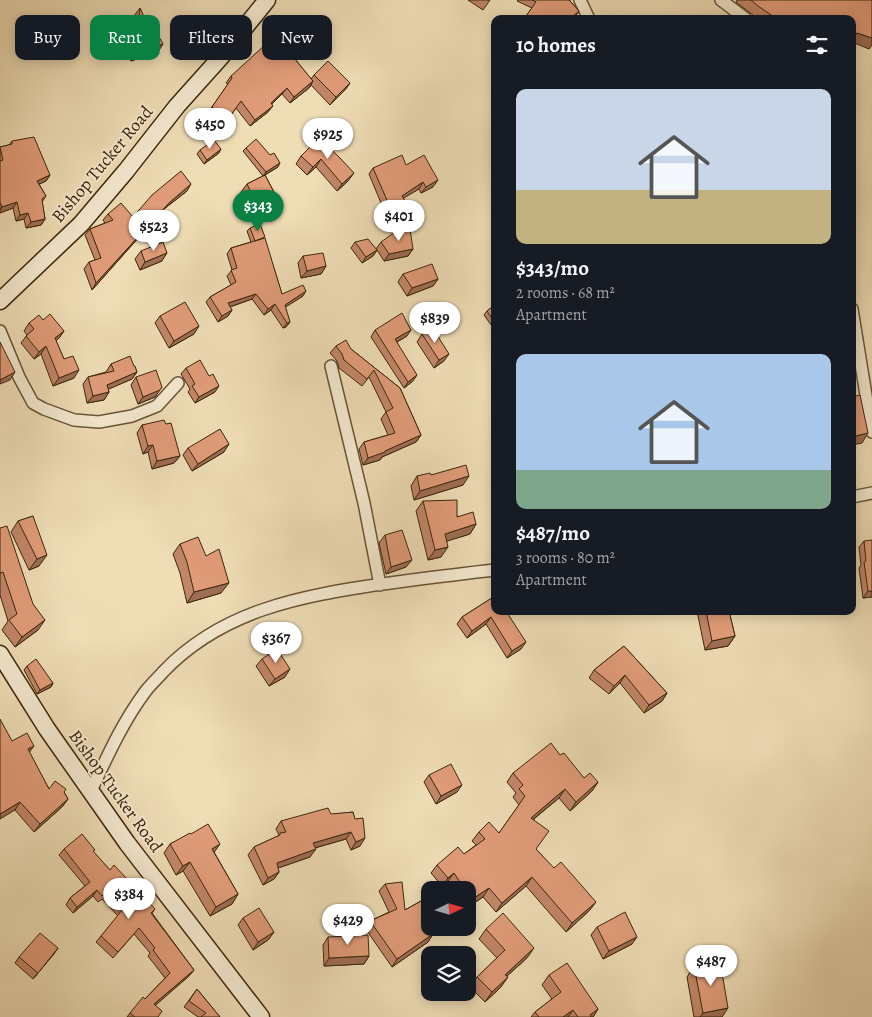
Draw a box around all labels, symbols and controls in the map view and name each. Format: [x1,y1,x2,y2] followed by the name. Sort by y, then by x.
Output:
[15,15,80,60] chip: Buy
[90,15,160,60] chip: Rent
[170,15,252,60] chip: Filters
[262,15,332,60] chip: New
[516,31,596,59] text: 10 homes
[803,31,831,59] icon: filters
[46,100,158,228] street label: Bishop Tucker Road
[180,108,240,150] pin: $450
[195,113,225,135] text: $450
[298,118,358,160] pin: $925
[629,122,719,212] icon: home
[313,123,343,145] text: $925
[228,190,288,232] pin: $343
[244,195,272,217] text: $343
[369,200,429,242] pin: $401
[385,205,413,227] text: $401
[124,210,184,252] pin: $523
[140,215,168,237] text: $523
[516,254,589,282] text: $343/mo
[516,282,615,304] text: 2 rooms · 68 m²
[405,302,465,344] pin: $839
[516,304,587,326] text: Apartment
[420,307,450,329] text: $839
[629,387,719,477] icon: home
[516,519,590,547] text: $487/mo
[516,547,615,569] text: 3 rooms · 80 m²
[516,569,587,591] text: Apartment
[246,622,306,664] pin: $367
[262,627,290,649] text: $367
[63,725,169,857] street label: Bishop Tucker Road
[99,878,159,920] pin: $384
[421,881,476,936] north arrow
[421,881,476,1001] map controls
[114,883,144,905] text: $384
[318,904,378,946] pin: $429
[333,909,363,931] text: $429
[681,944,741,987] pin: $487
[421,946,476,1001] button: layers
[696,950,726,972] text: $487

